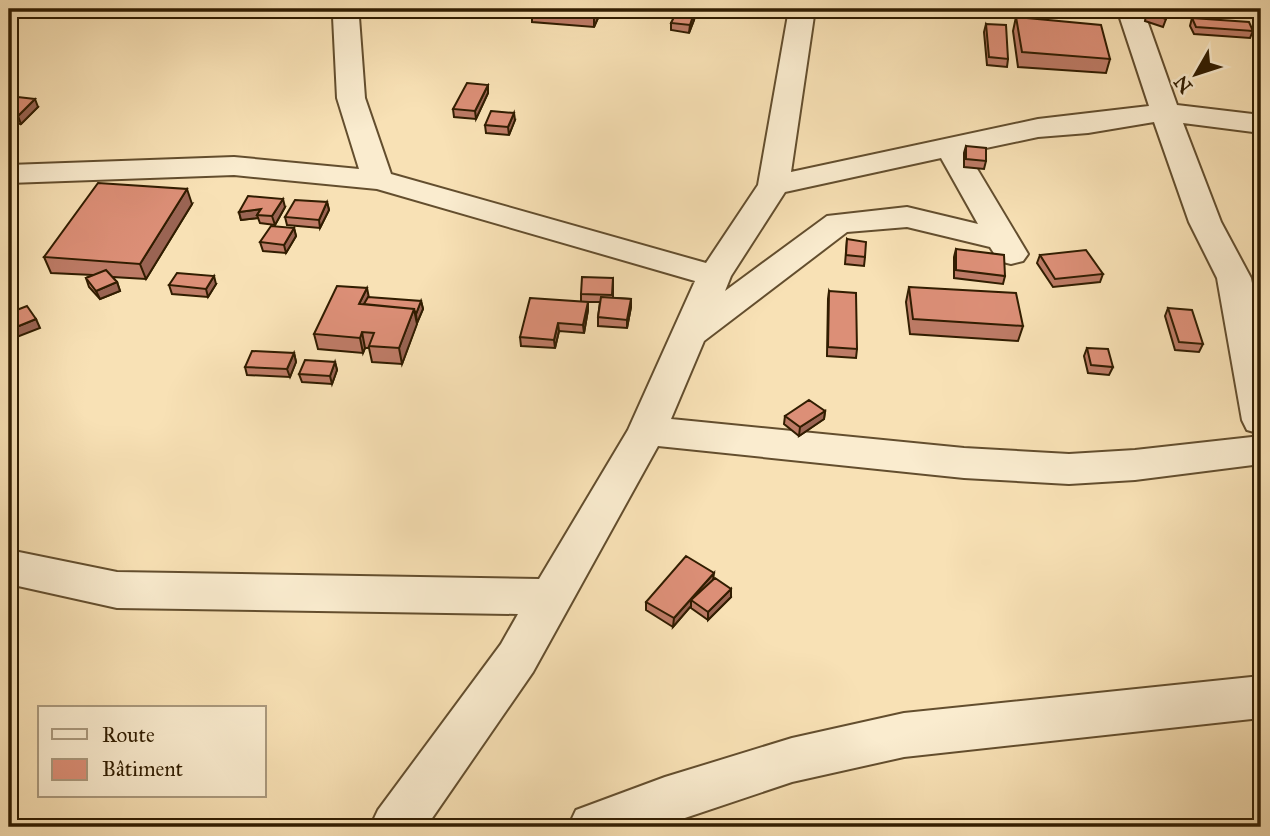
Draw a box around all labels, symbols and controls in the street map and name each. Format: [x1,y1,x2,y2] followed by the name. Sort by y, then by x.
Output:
[1162,38,1232,108] north arrow
[1169,71,1197,98] text: N
[38,706,266,798] legend
[102,722,155,748] text: Route
[102,756,184,782] text: Bâtiment

